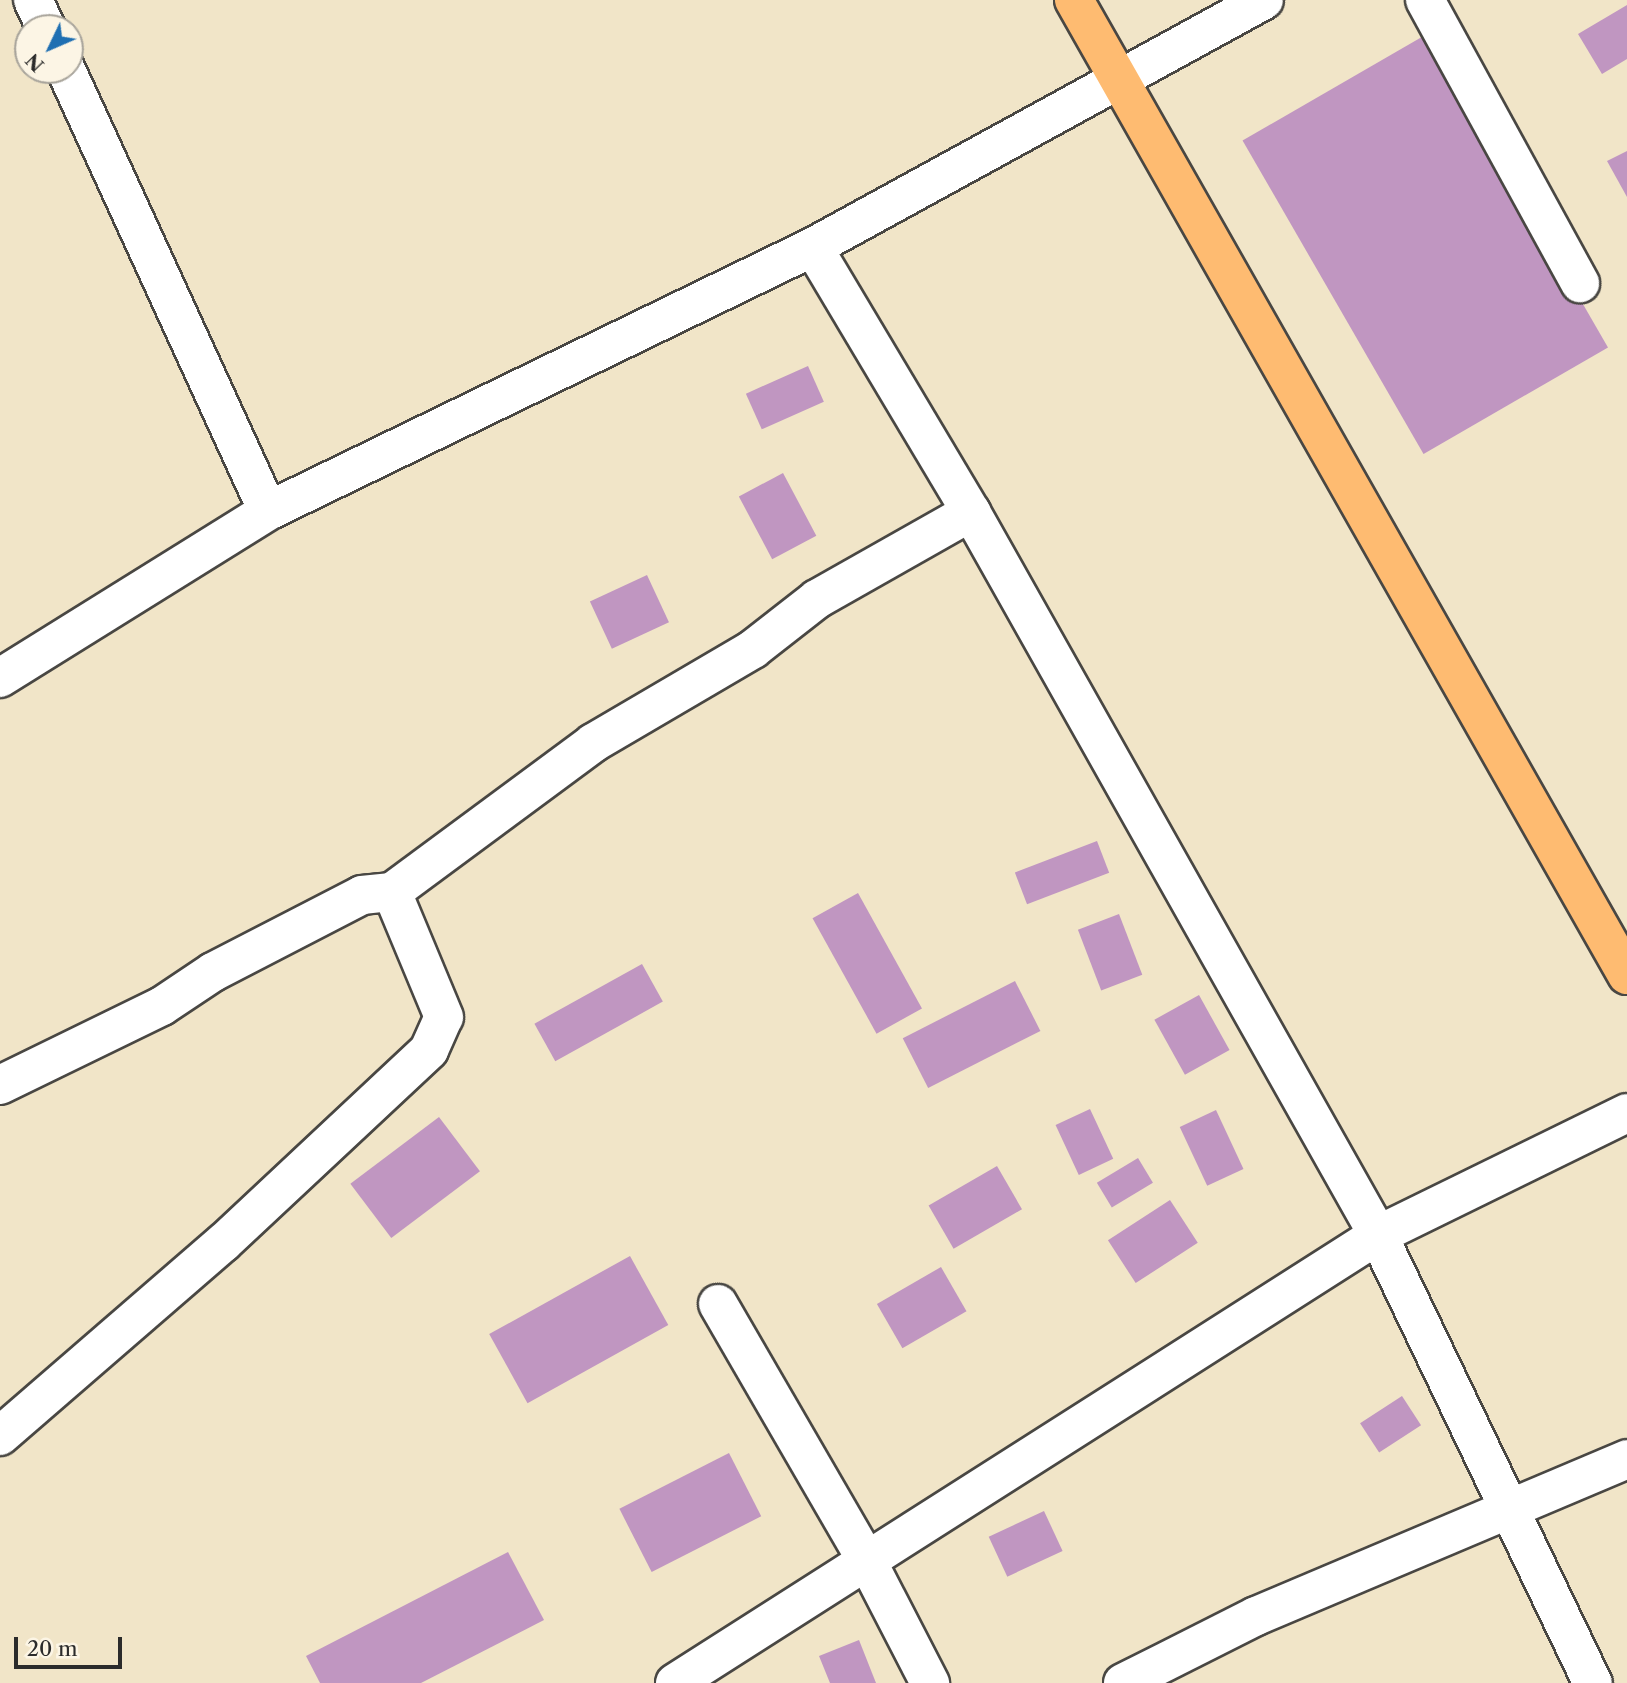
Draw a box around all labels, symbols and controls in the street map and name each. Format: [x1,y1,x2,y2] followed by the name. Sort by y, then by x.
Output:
[14,14,84,84] north arrow
[21,49,49,76] text: N
[18,1624,126,1668] scale bar
[27,1636,78,1661] text: 20 m

